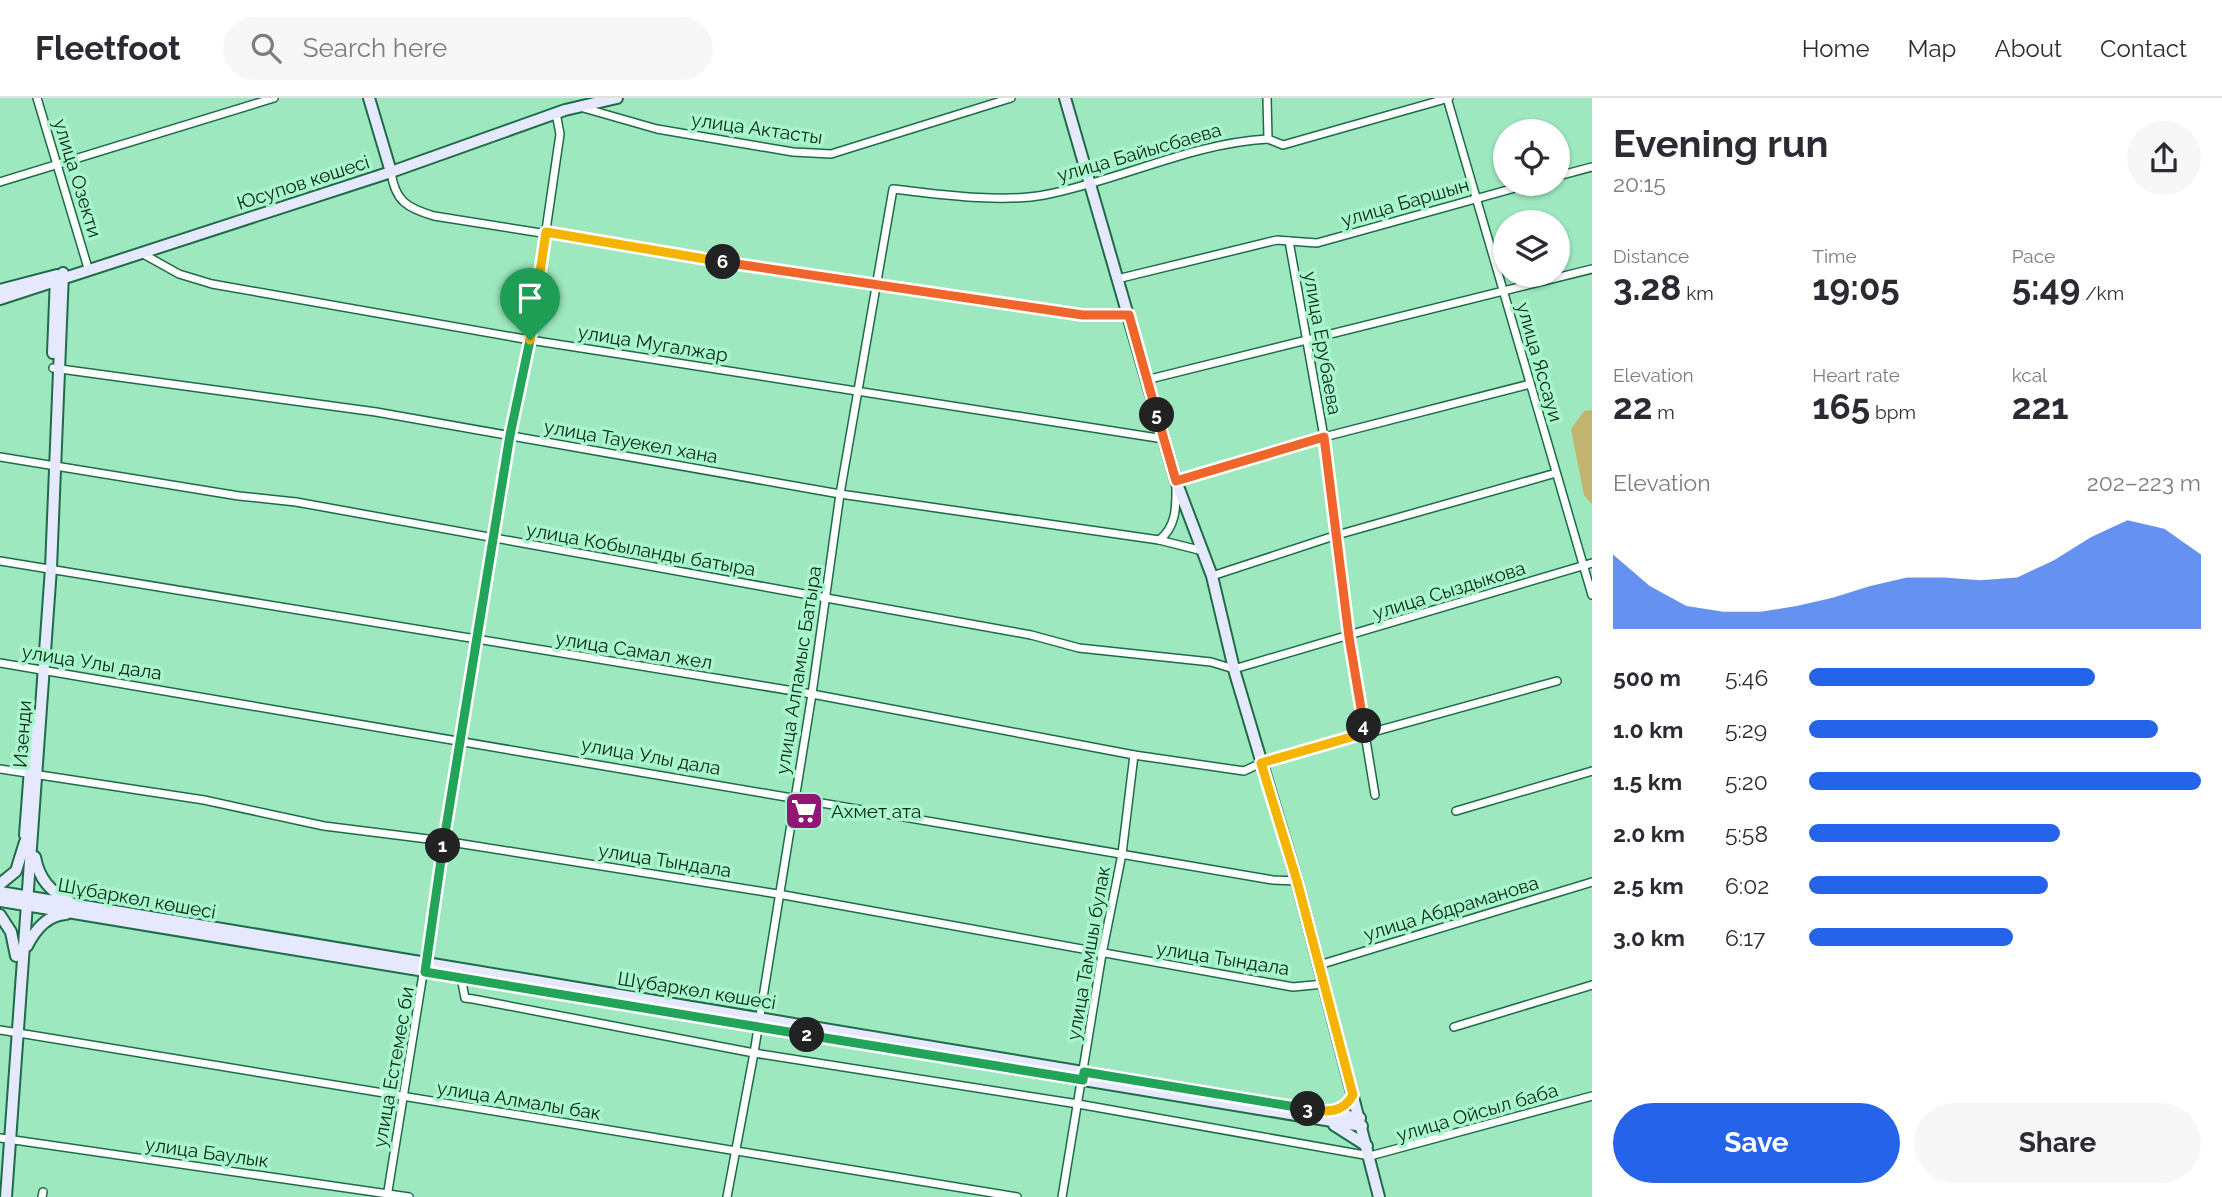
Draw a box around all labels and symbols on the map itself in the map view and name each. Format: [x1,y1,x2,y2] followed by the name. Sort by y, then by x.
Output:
[690,108,824,148] street label: улица Актасты
[49,116,107,240] street label: улица Озекти
[1054,118,1224,186] street label: улица Байысбаева
[234,150,372,214] street label: Юсупов көшесі
[1338,173,1472,231] street label: улица Баршын
[706,244,740,280] pin: 6
[500,268,560,340] pin
[1300,270,1346,416] street label: улица Ерубаева
[1512,300,1568,424] street label: улица Яссауи
[576,320,730,366] street label: улица Мугалжар
[1140,398,1174,432] pin: 5
[542,415,720,467] street label: улица Тауекел хана
[525,518,757,580] street label: улица Кобыланды батыра
[1370,556,1528,624] street label: улица Сыздыкова
[771,564,825,776] street label: улица Алпамыс Батыра
[554,627,714,673] street label: улица Самал жел
[20,640,164,684] street label: улица Улы дала
[9,699,35,769] street label: Изенди
[1346,708,1382,744] pin: 4
[579,733,723,779] street label: улица Улы дала
[783,790,825,832] supermarket icon: Ахмет ата
[831,800,921,822] place label: Ахмет ата
[426,828,460,864] pin: 1
[597,839,733,881] street label: улица Тындала
[1062,864,1114,1042] street label: улица Тамшы булак
[1361,871,1541,945] street label: улица Абдраманова
[56,873,218,923] street label: Шұбаркөл көшесі
[1155,937,1291,979] street label: улица Тындала
[616,967,778,1013] street label: Шұбаркөл көшесі
[368,985,418,1149] street label: улица Естемес би
[790,1018,824,1052] pin: 2
[435,1076,603,1124] street label: улица Алмалы бак
[1394,1078,1560,1146] street label: улица Ойсыл баба
[1290,1091,1326,1126] pin: 3
[144,1132,270,1172] street label: улица Баулык

